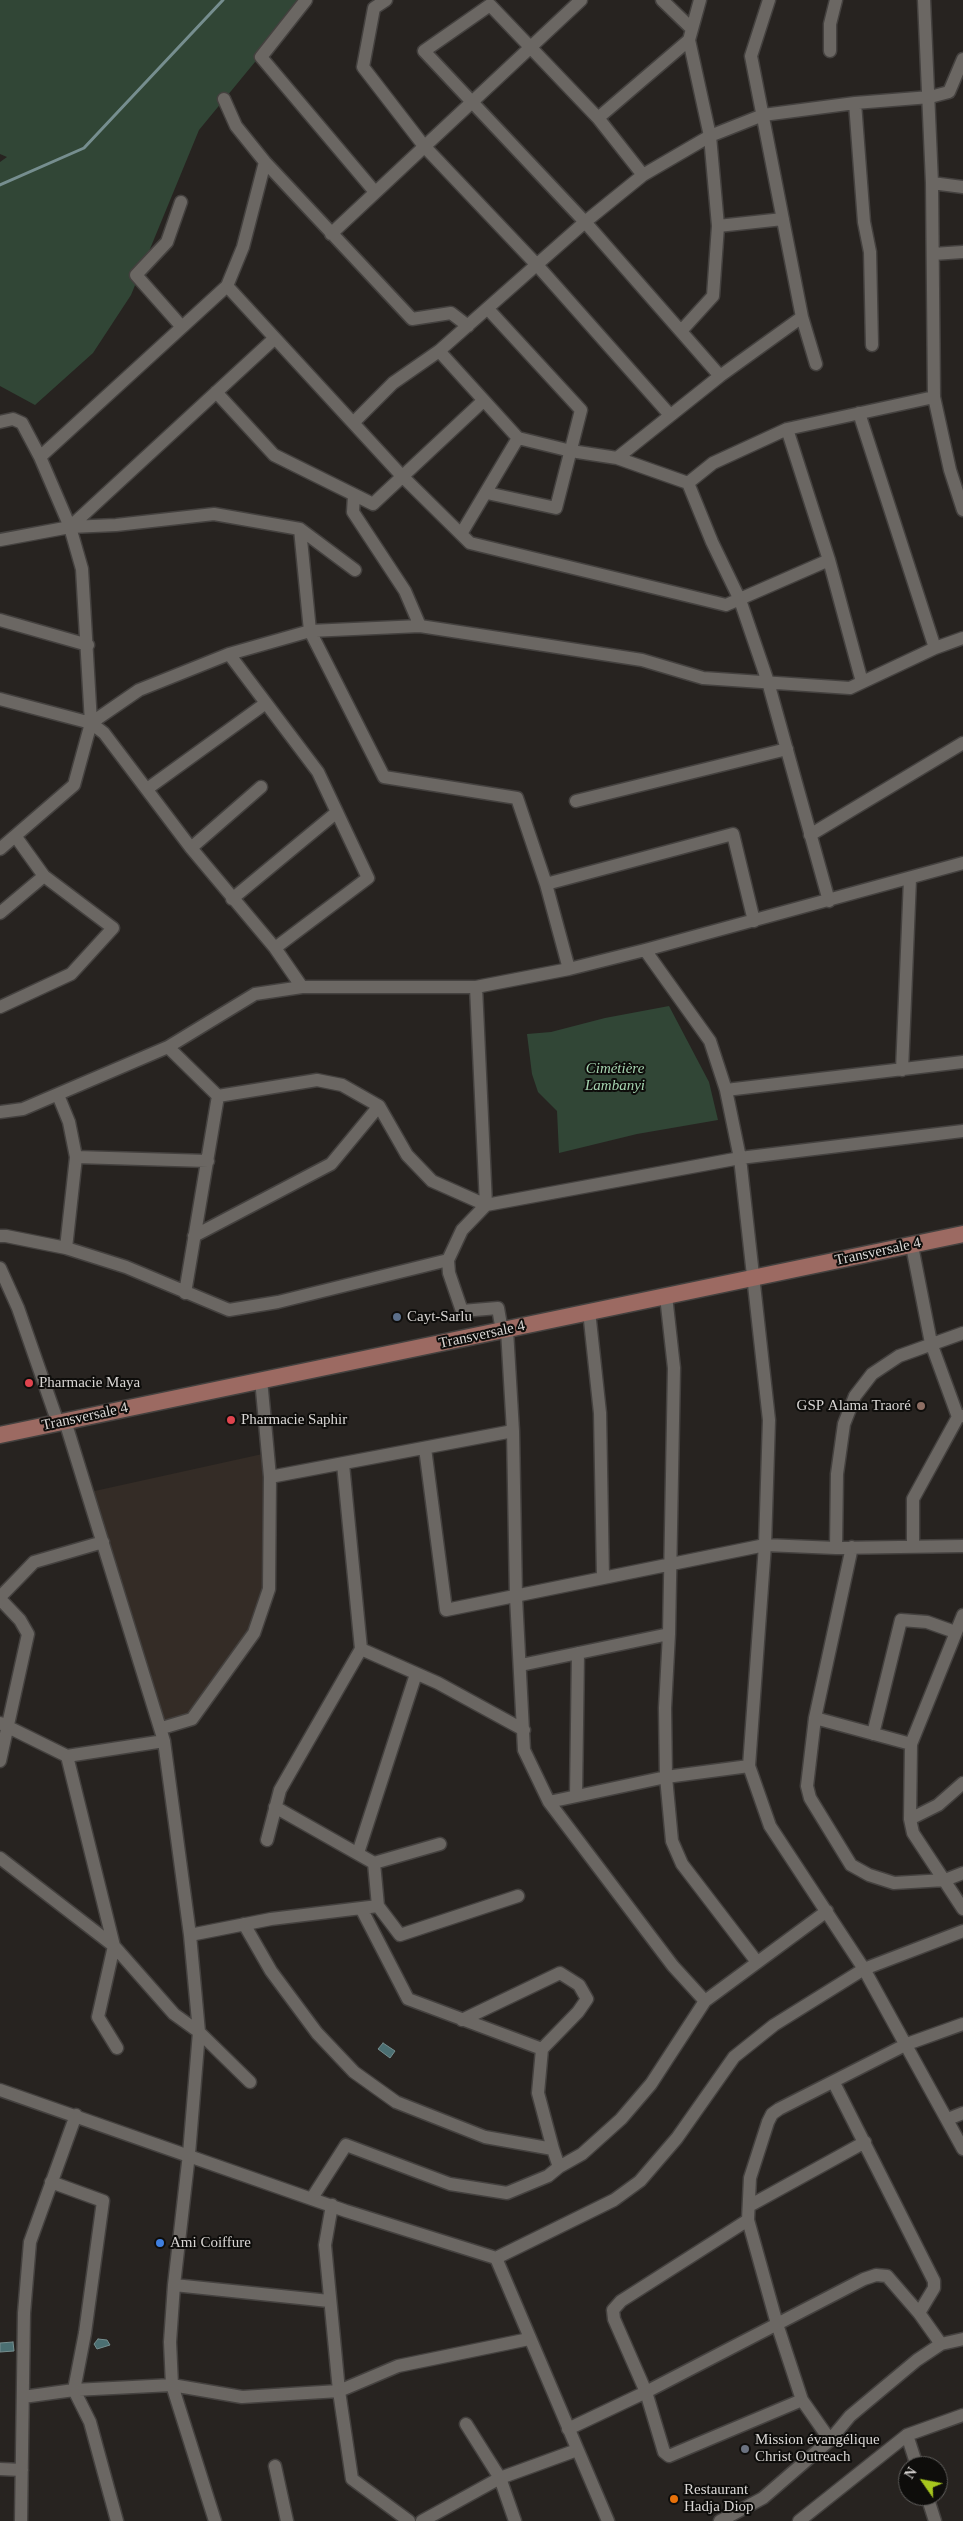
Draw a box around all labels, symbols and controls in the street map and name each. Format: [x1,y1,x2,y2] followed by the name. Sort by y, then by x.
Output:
[585,1060,645,1095] park label: Cimétière Lambanyi
[833,1234,923,1270] street label: Transversale 4
[407,1308,472,1326] place label: Cayt-Sarlu
[391,1311,403,1323] marker: Cayt-Sarlu
[437,1317,527,1353] street label: Transversale 4
[39,1374,140,1392] place label: Pharmacie Maya
[23,1377,35,1389] marker: Pharmacie Maya
[797,1397,911,1415] place label: GSP Alama Traoré
[40,1399,130,1435] street label: Transversale 4
[915,1400,927,1412] marker: GSP Alama Traoré
[241,1411,347,1429] place label: Pharmacie Saphir
[225,1414,237,1426] marker: Pharmacie Saphir
[170,2234,251,2252] place label: Ami Coiffure
[154,2237,166,2249] marker: Ami Coiffure
[755,2431,880,2466] place label: Mission évangélique Christ Outreach
[739,2443,751,2455] marker: Mission évangélique Christ Outreach
[898,2456,948,2506] north arrow
[902,2465,920,2481] text: N
[684,2481,754,2516] place label: Restaurant Hadja Diop
[668,2493,680,2505] marker: Restaurant Hadja Diop

